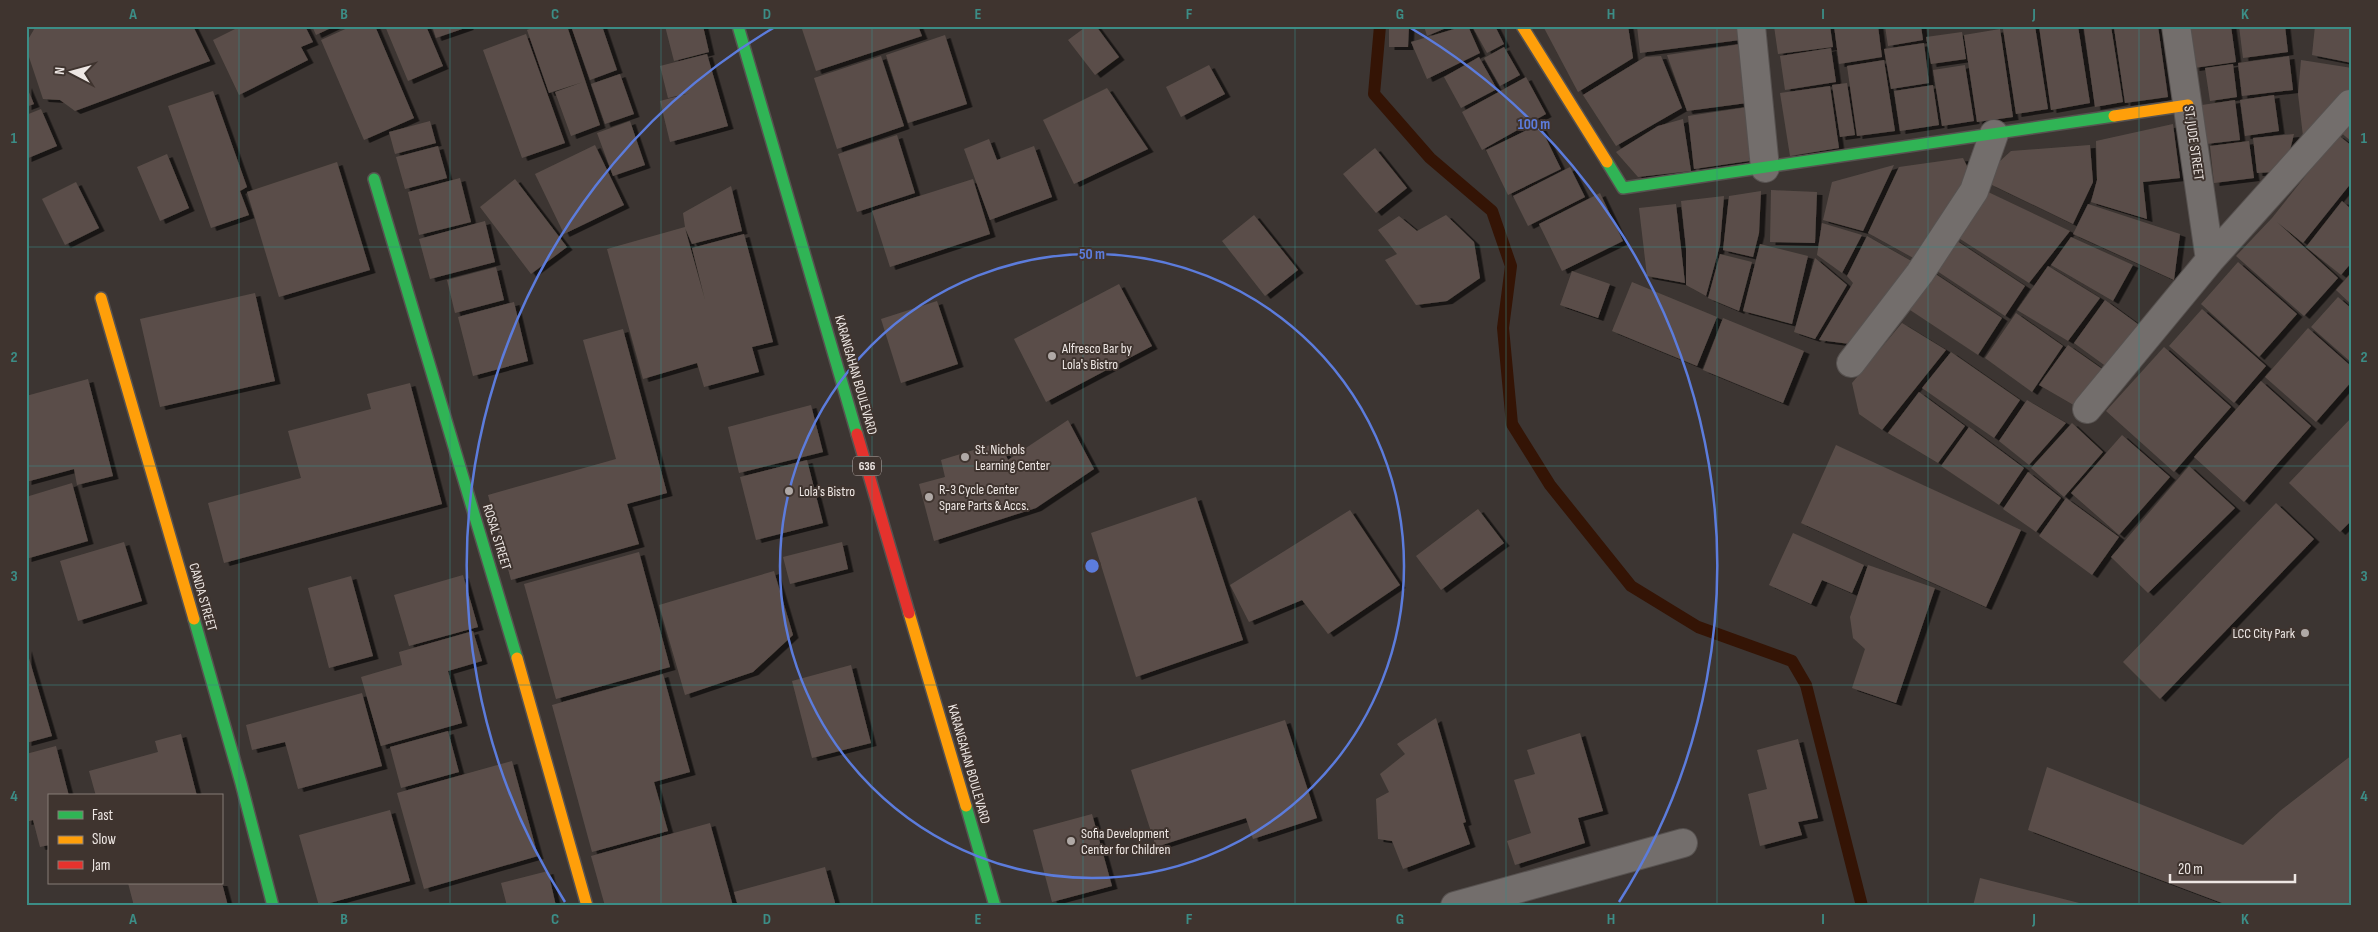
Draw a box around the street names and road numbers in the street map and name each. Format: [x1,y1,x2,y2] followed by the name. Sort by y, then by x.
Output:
[2180,105,2208,182] street label: ST. JUDE STREET
[831,313,881,437] street label: KARANGAHAN BOULEVARD
[853,456,881,476] road number: 636
[479,502,515,572] street label: ROSAL STREET
[185,561,221,633] street label: CANDA STREET
[944,702,994,826] street label: KARANGAHAN BOULEVARD

